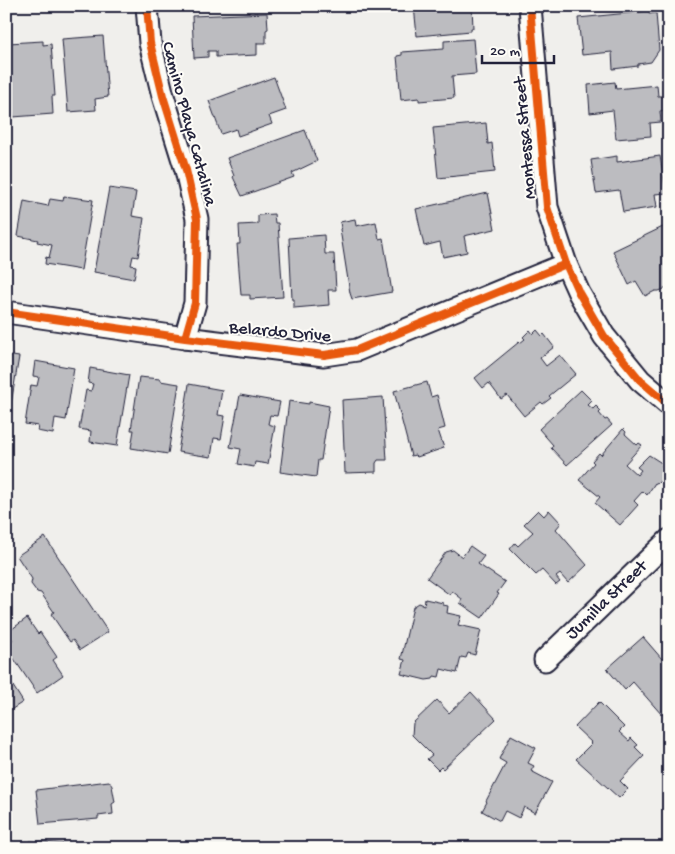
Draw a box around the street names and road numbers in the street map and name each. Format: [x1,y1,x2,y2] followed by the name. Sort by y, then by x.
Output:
[156,40,220,209] street label: Camino Playa Catalina
[510,74,542,200] street label: Montessa Street
[227,318,333,348] street label: Belardo Drive
[562,555,653,644] street label: Jumilla Street

